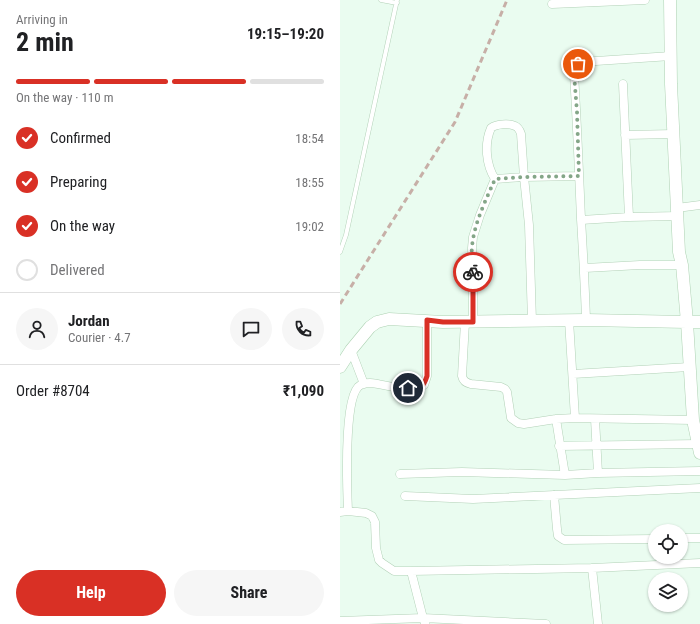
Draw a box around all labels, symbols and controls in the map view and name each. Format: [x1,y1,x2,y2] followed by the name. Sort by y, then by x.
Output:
[16,12,68,27] text: Arriving in
[247,25,324,43] text: 19:15–19:20
[16,27,74,57] text: 2 min
[561,47,595,81] pin
[567,53,589,75] icon: bag
[16,90,113,105] text: On the way · 110 m
[16,127,38,149] icon: check
[50,129,111,147] text: Confirmed
[295,131,324,146] text: 18:54
[16,171,38,193] icon: check
[50,173,107,191] text: Preparing
[295,175,324,190] text: 18:55
[16,215,38,237] icon: check
[50,217,115,235] text: On the way
[295,219,324,234] text: 19:02
[453,252,493,292] courier
[50,261,105,279] text: Delivered
[462,261,484,283] icon: bike
[16,308,58,350] button: person
[230,308,272,350] button: chat
[282,308,324,350] button: phone
[68,312,110,330] text: Jordan
[68,330,131,345] text: Courier · 4.7
[391,371,425,405] pin
[397,377,419,399] icon: home
[16,382,90,400] text: Order #8704
[283,382,324,400] text: ₹1,090
[648,524,688,612] map controls
[648,524,688,564] button: locate
[16,570,166,616] button: Help
[174,570,324,616] button: Share
[648,572,688,612] button: layers

